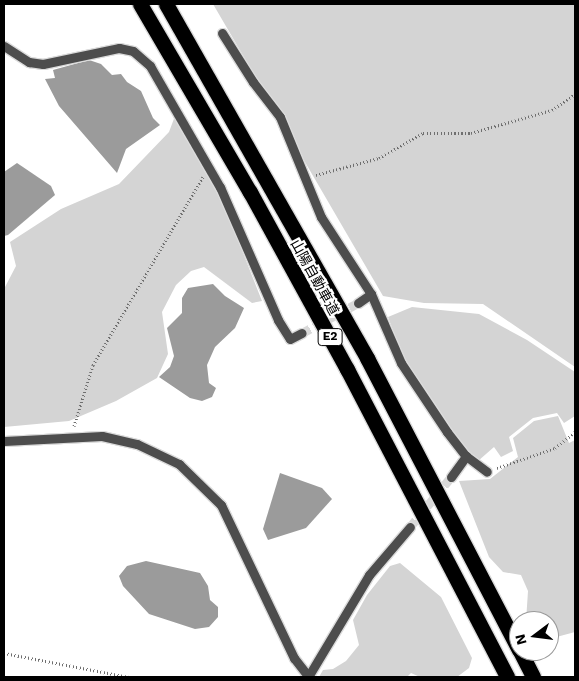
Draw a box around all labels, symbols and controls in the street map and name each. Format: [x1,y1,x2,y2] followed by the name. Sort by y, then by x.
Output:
[287,236,343,318] street label: 山陽自動車道
[318,328,342,347] road number: E2
[509,611,559,661] north arrow
[511,633,530,647] text: N

